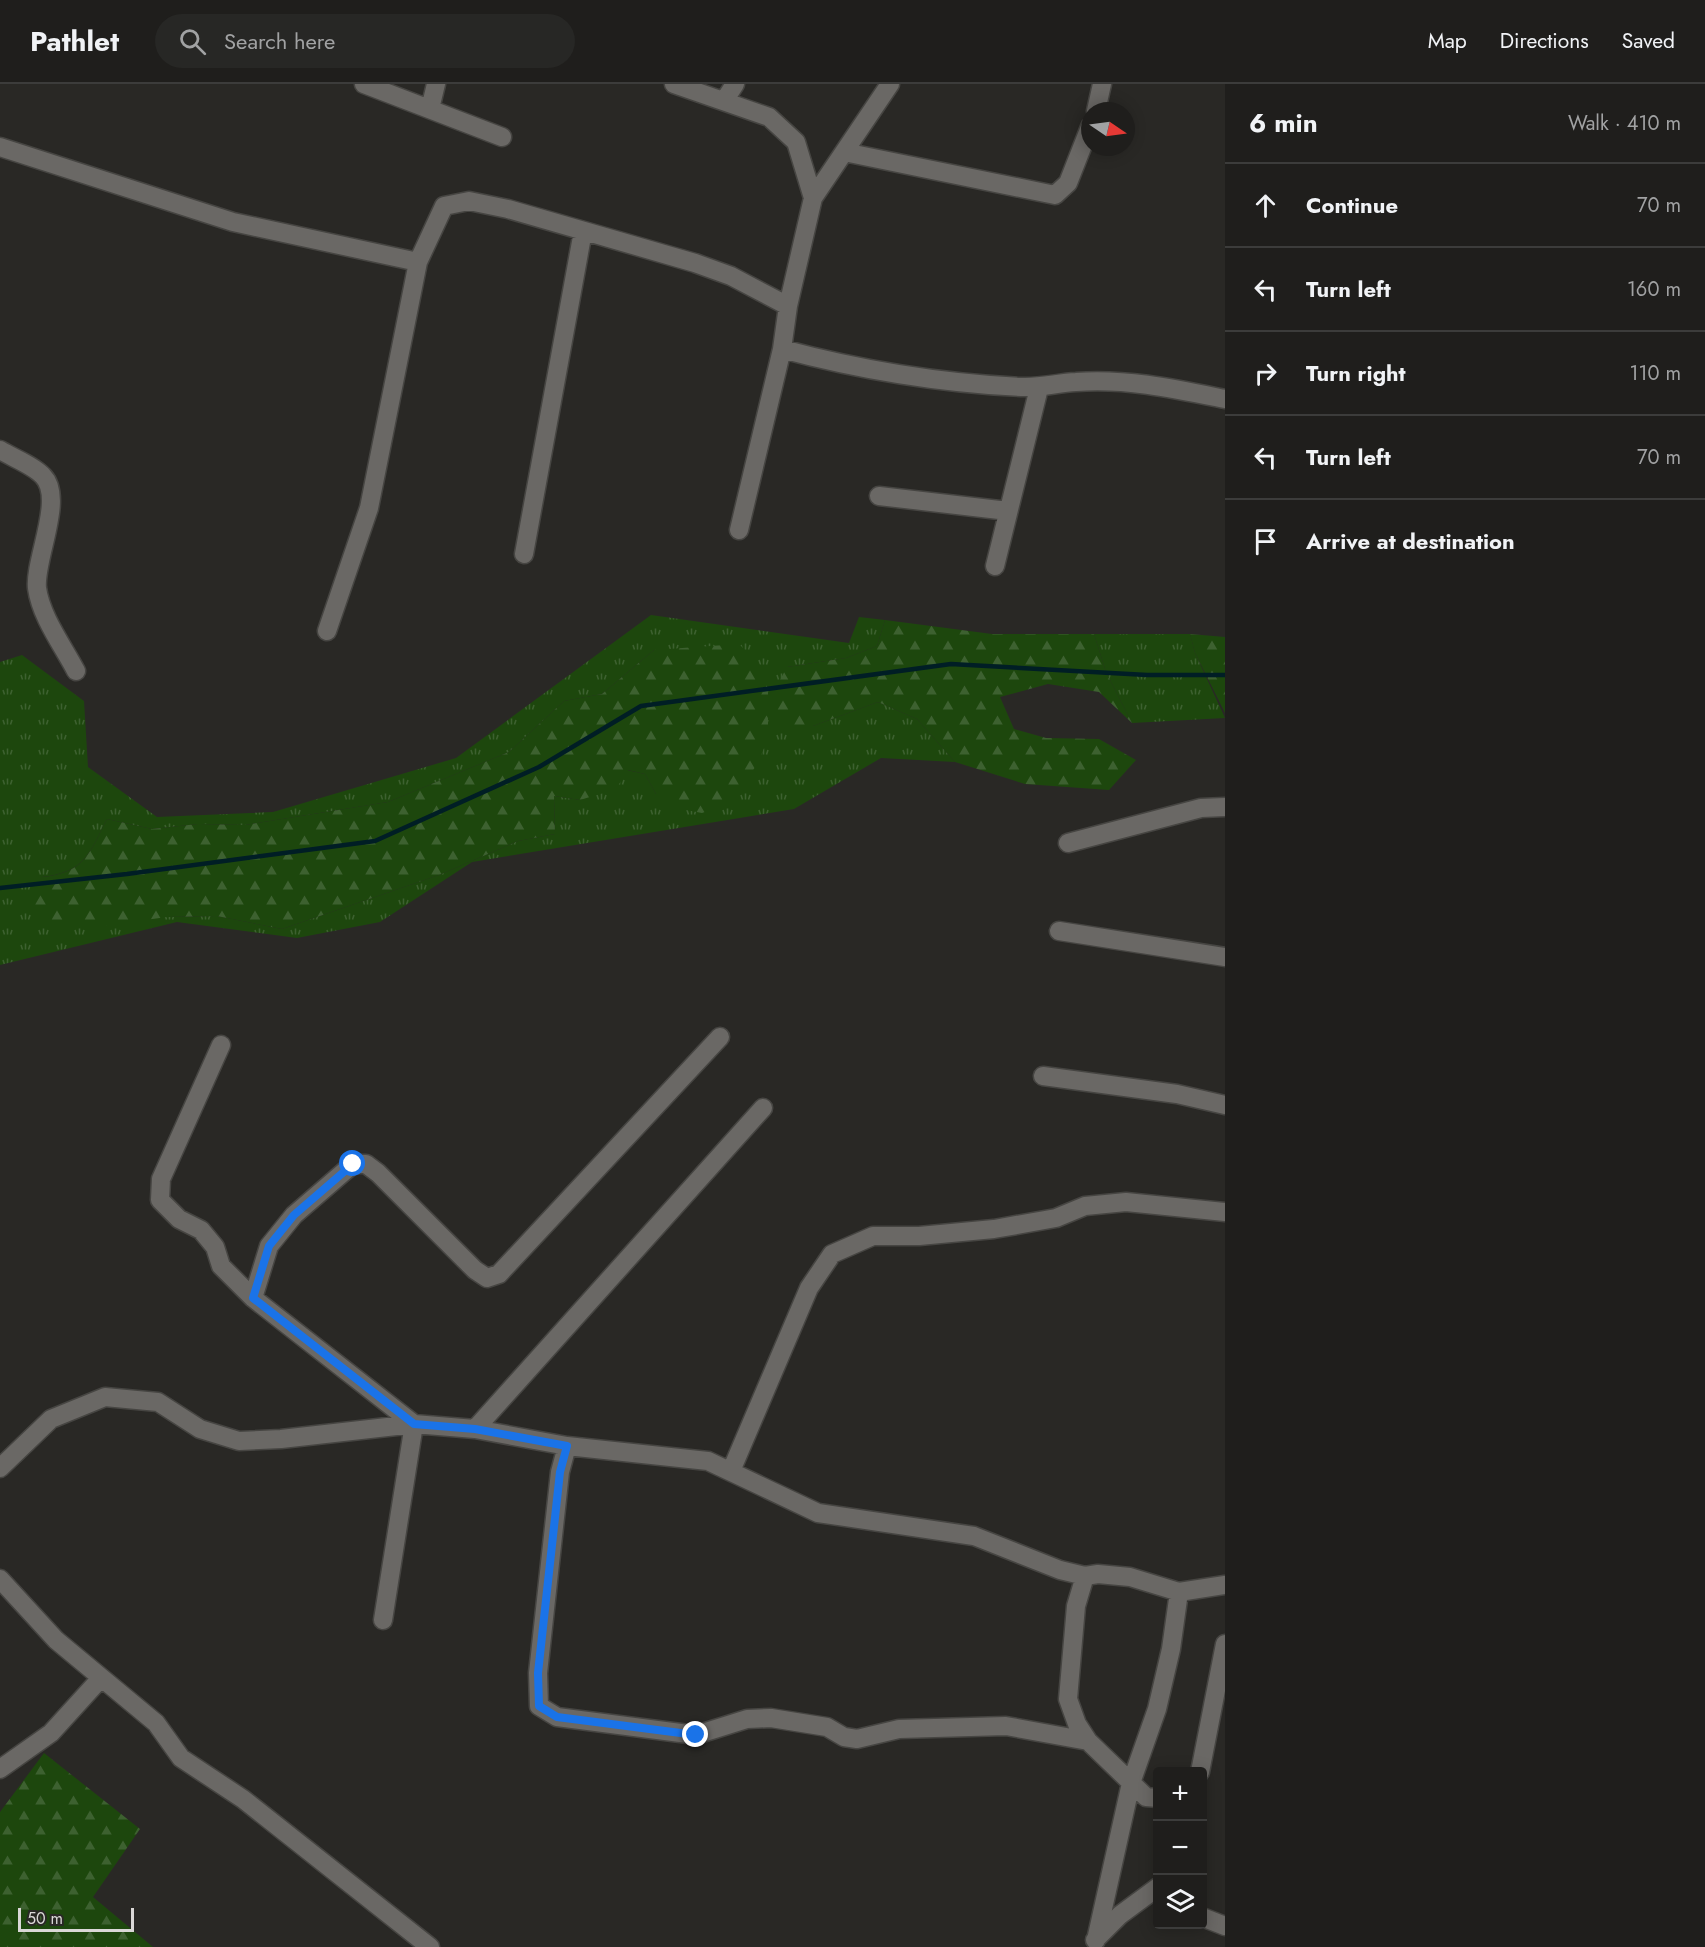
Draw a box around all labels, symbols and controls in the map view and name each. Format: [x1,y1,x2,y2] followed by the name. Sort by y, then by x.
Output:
[155,14,575,68] search box
[30,21,119,62] text: Pathlet
[176,25,209,58] icon: search
[224,25,335,57] text: Search here
[1428,26,1467,56] text: Map
[1500,26,1589,56] text: Directions
[1622,26,1675,56] text: Saved
[1081,102,1135,156] north arrow
[1249,104,1318,142] text: 6 min
[1568,109,1681,138] text: Walk · 410 m
[1249,189,1282,222] icon: ahead
[1306,189,1398,221] text: Continue
[1637,191,1681,220] text: 70 m
[1249,273,1282,306] icon: left
[1306,273,1391,305] text: Turn left
[1627,275,1681,304] text: 160 m
[1249,357,1282,390] icon: right
[1306,357,1406,389] text: Turn right
[1629,359,1681,388] text: 110 m
[1249,441,1282,474] icon: left
[1306,441,1391,473] text: Turn left
[1637,443,1681,472] text: 70 m
[1249,525,1282,558] icon: arrive
[1306,525,1515,557] text: Arrive at destination
[339,1150,365,1176] route start
[682,1721,708,1747] route end
[1153,1767,1207,1929] map controls
[1153,1767,1207,1821] button: +
[1153,1821,1207,1875] button: −
[1153,1875,1207,1929] button: layers
[18,1905,134,1932] scale bar
[27,1907,63,1930] text: 50 m

